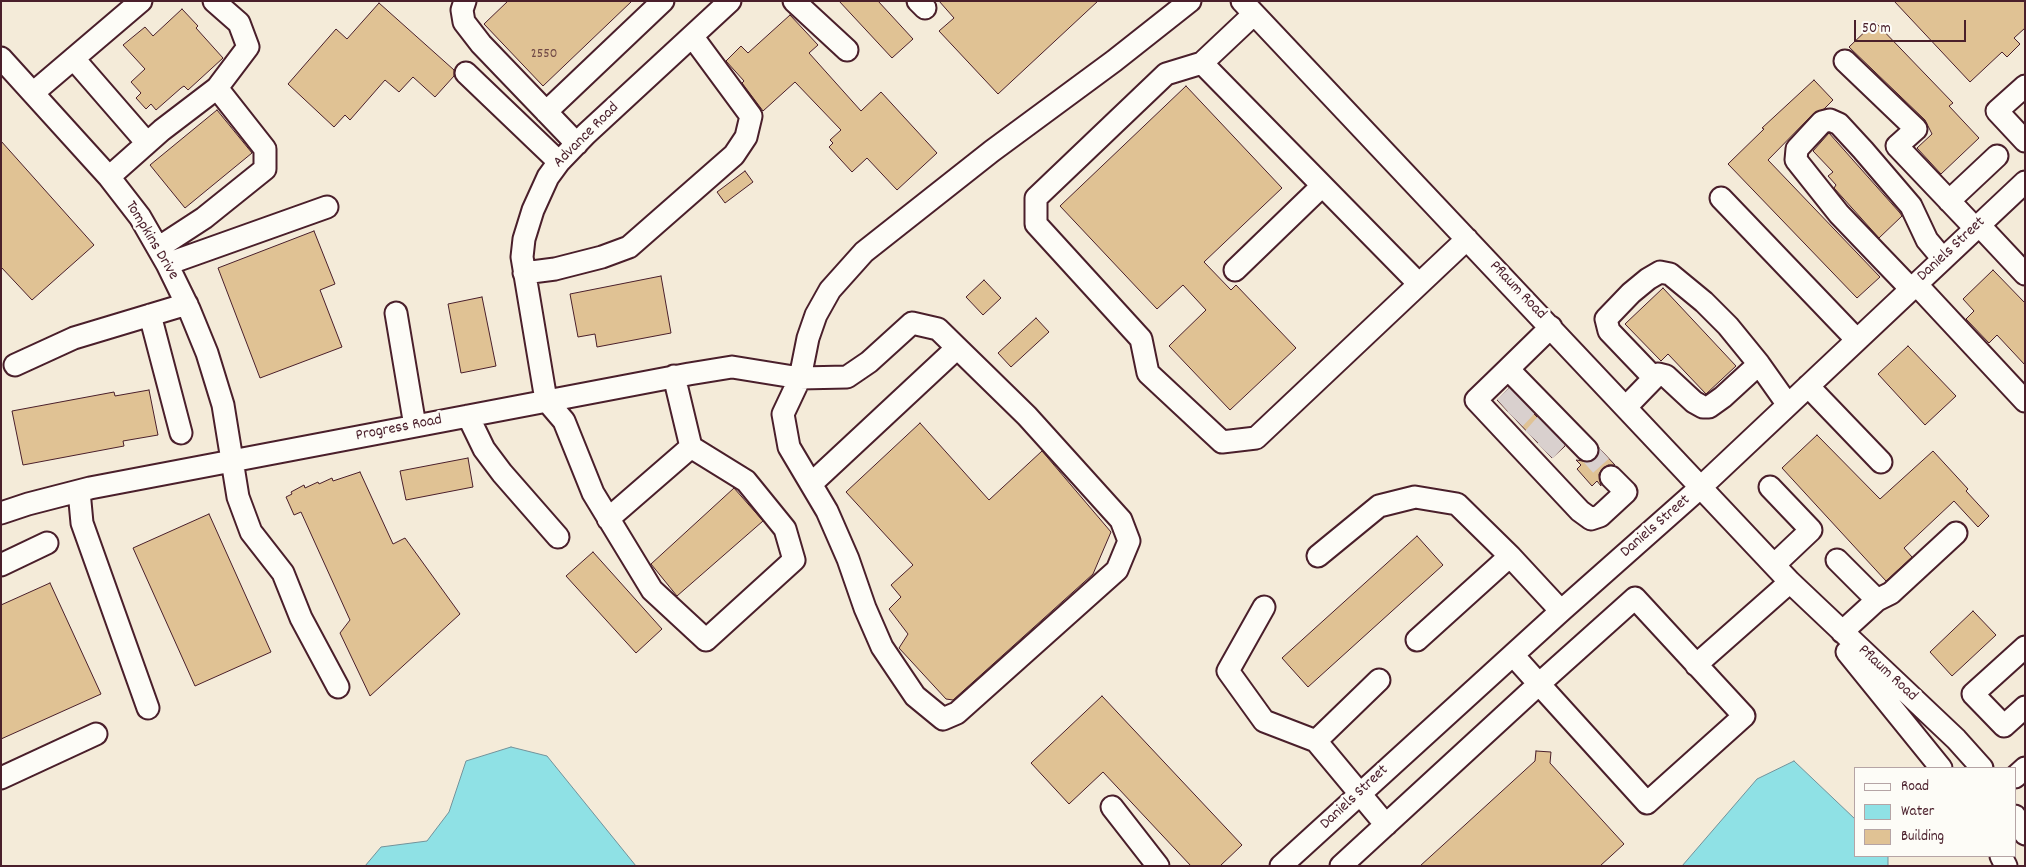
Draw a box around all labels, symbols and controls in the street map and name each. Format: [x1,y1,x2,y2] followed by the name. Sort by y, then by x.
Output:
[1856,10,1968,42] scale bar
[1862,18,1891,40] text: 50 m
[531,47,557,63] house number: 2550
[550,99,624,173] street label: Advance Road
[120,198,182,284] street label: Tompkins Drive
[1914,214,1990,286] street label: Daniels Street
[1484,258,1550,324] street label: Pflaum Road
[354,411,444,447] street label: Progress Road
[1617,491,1695,563] street label: Daniels Street
[1853,642,1921,706] street label: Pflaum Road
[1317,762,1393,834] street label: Daniels Street
[1854,767,2016,857] legend
[1901,776,1929,798] text: Road
[1901,801,1934,823] text: Water
[1901,826,1944,848] text: Building

